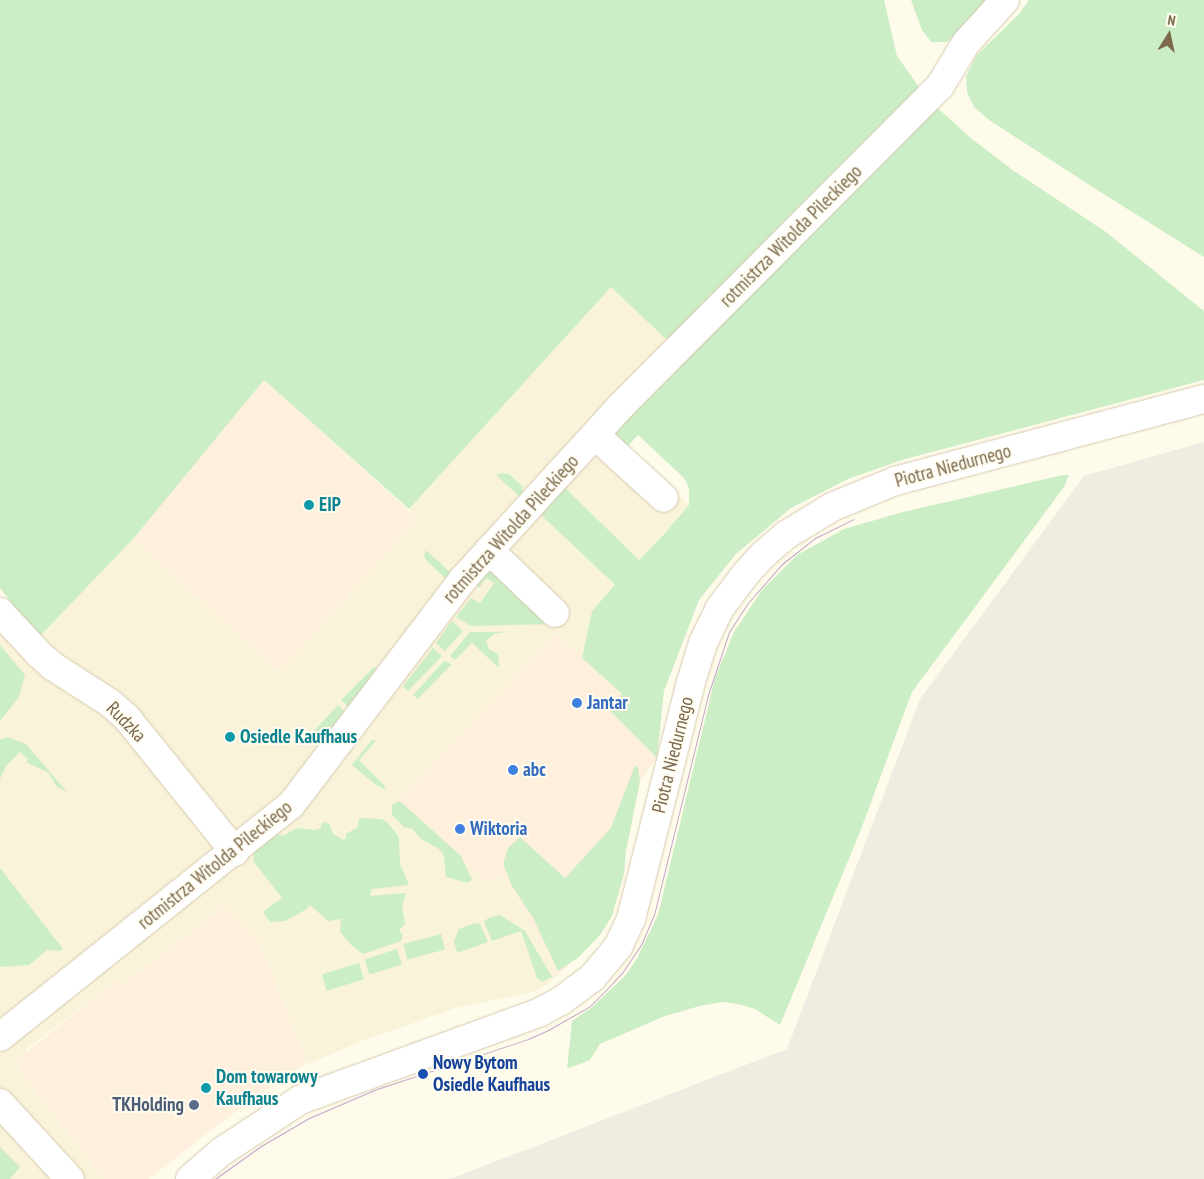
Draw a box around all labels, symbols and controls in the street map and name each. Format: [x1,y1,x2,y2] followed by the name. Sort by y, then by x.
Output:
[1144,10,1194,60] north arrow
[1166,11,1177,30] text: N
[715,160,867,312] street label: rotmistrza Witolda Pileckiego
[892,440,1014,492] street label: Piotra Niedurnego
[438,450,584,608] street label: rotmistrza Witolda Pileckiego
[319,494,341,516] place label: EIP
[303,499,315,511] marker: EIP
[587,692,628,714] place label: Jantar
[648,694,698,816] street label: Piotra Niedurnego
[101,697,151,747] street label: Rudzka
[571,697,583,709] marker: Jantar
[240,726,357,748] place label: Osiedle Kaufhaus
[224,731,236,743] marker: Osiedle Kaufhaus
[523,759,546,781] place label: abc
[507,764,519,776] marker: abc
[133,796,297,934] street label: rotmistrza Witolda Pileckiego
[470,818,527,840] place label: Wiktoria
[454,823,466,835] marker: Wiktoria
[433,1052,550,1096] place label: Nowy Bytom Osiedle Kaufhaus
[216,1066,318,1110] place label: Dom towarowy Kaufhaus
[417,1068,429,1080] marker: Nowy Bytom Osiedle Kaufhaus
[200,1082,212,1094] marker: Dom towarowy Kaufhaus
[112,1094,184,1116] place label: TKHolding
[188,1099,200,1111] marker: TKHolding

